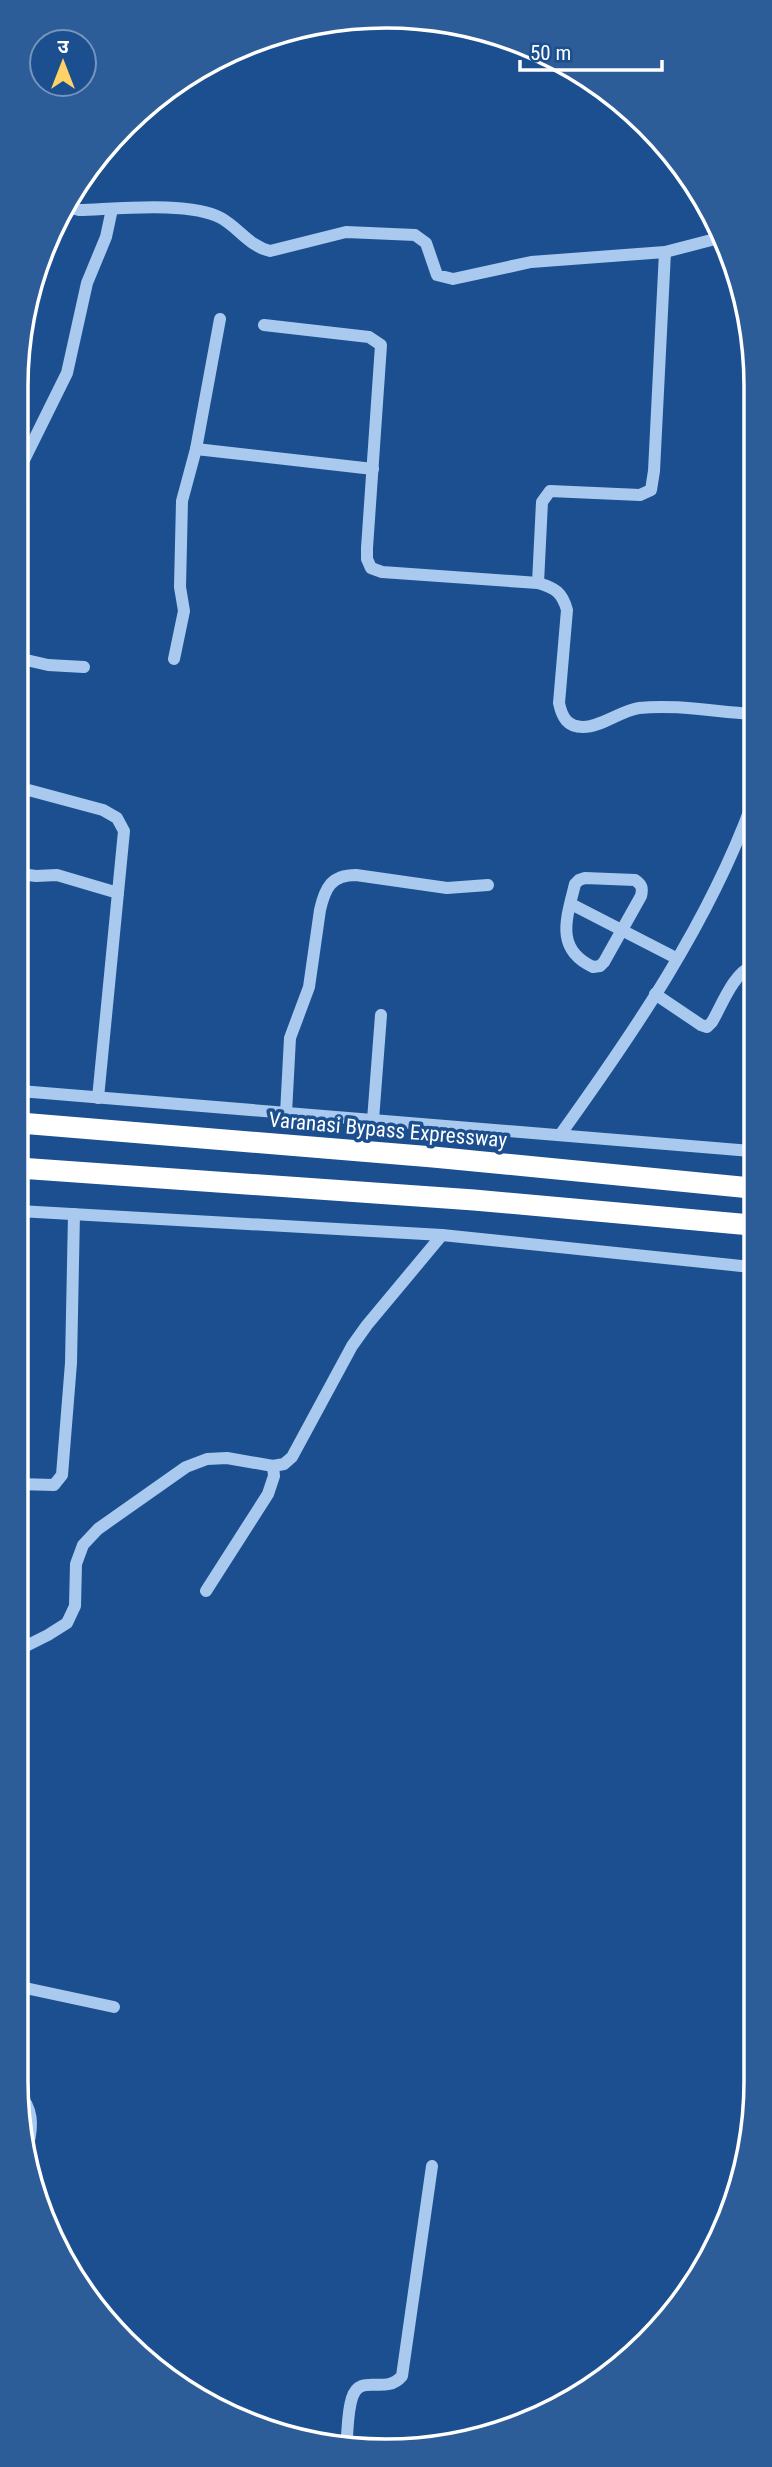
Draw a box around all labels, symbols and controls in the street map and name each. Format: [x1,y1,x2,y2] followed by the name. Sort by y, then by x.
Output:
[28,28,98,98] north arrow
[520,28,662,72] scale bar
[57,35,69,58] text: उ
[530,41,571,65] text: 50 m
[268,1108,508,1152] street label: Varanasi Bypass Expressway

